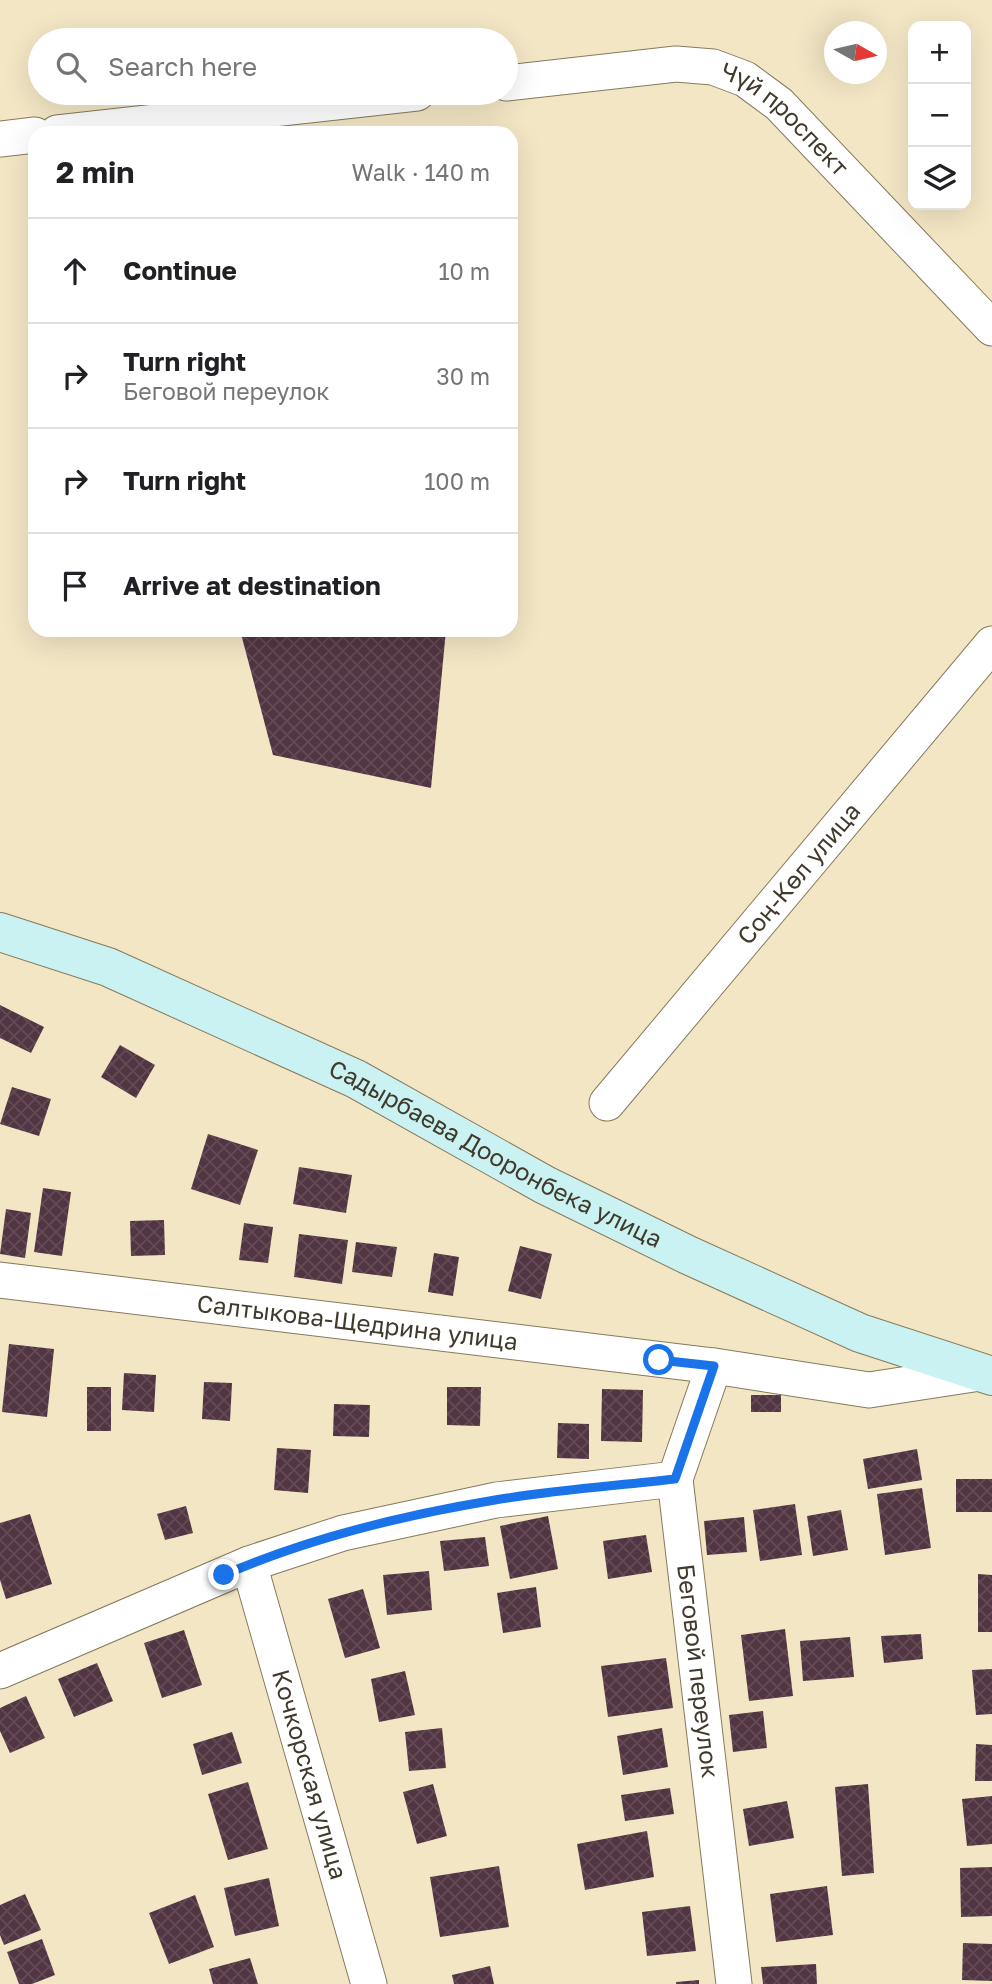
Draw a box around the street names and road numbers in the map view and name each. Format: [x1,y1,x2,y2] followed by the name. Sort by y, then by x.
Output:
[717,55,855,181] street label: Чүй проспект
[730,796,866,950] street label: Соң-Көл улица
[325,1053,667,1253] street label: Садырбаева Дооронбека улица
[196,1288,520,1355] street label: Салтыкова-Щедрина улица
[672,1562,726,1780] street label: Беговой переулок
[267,1666,354,1882] street label: Кочкорская улица

